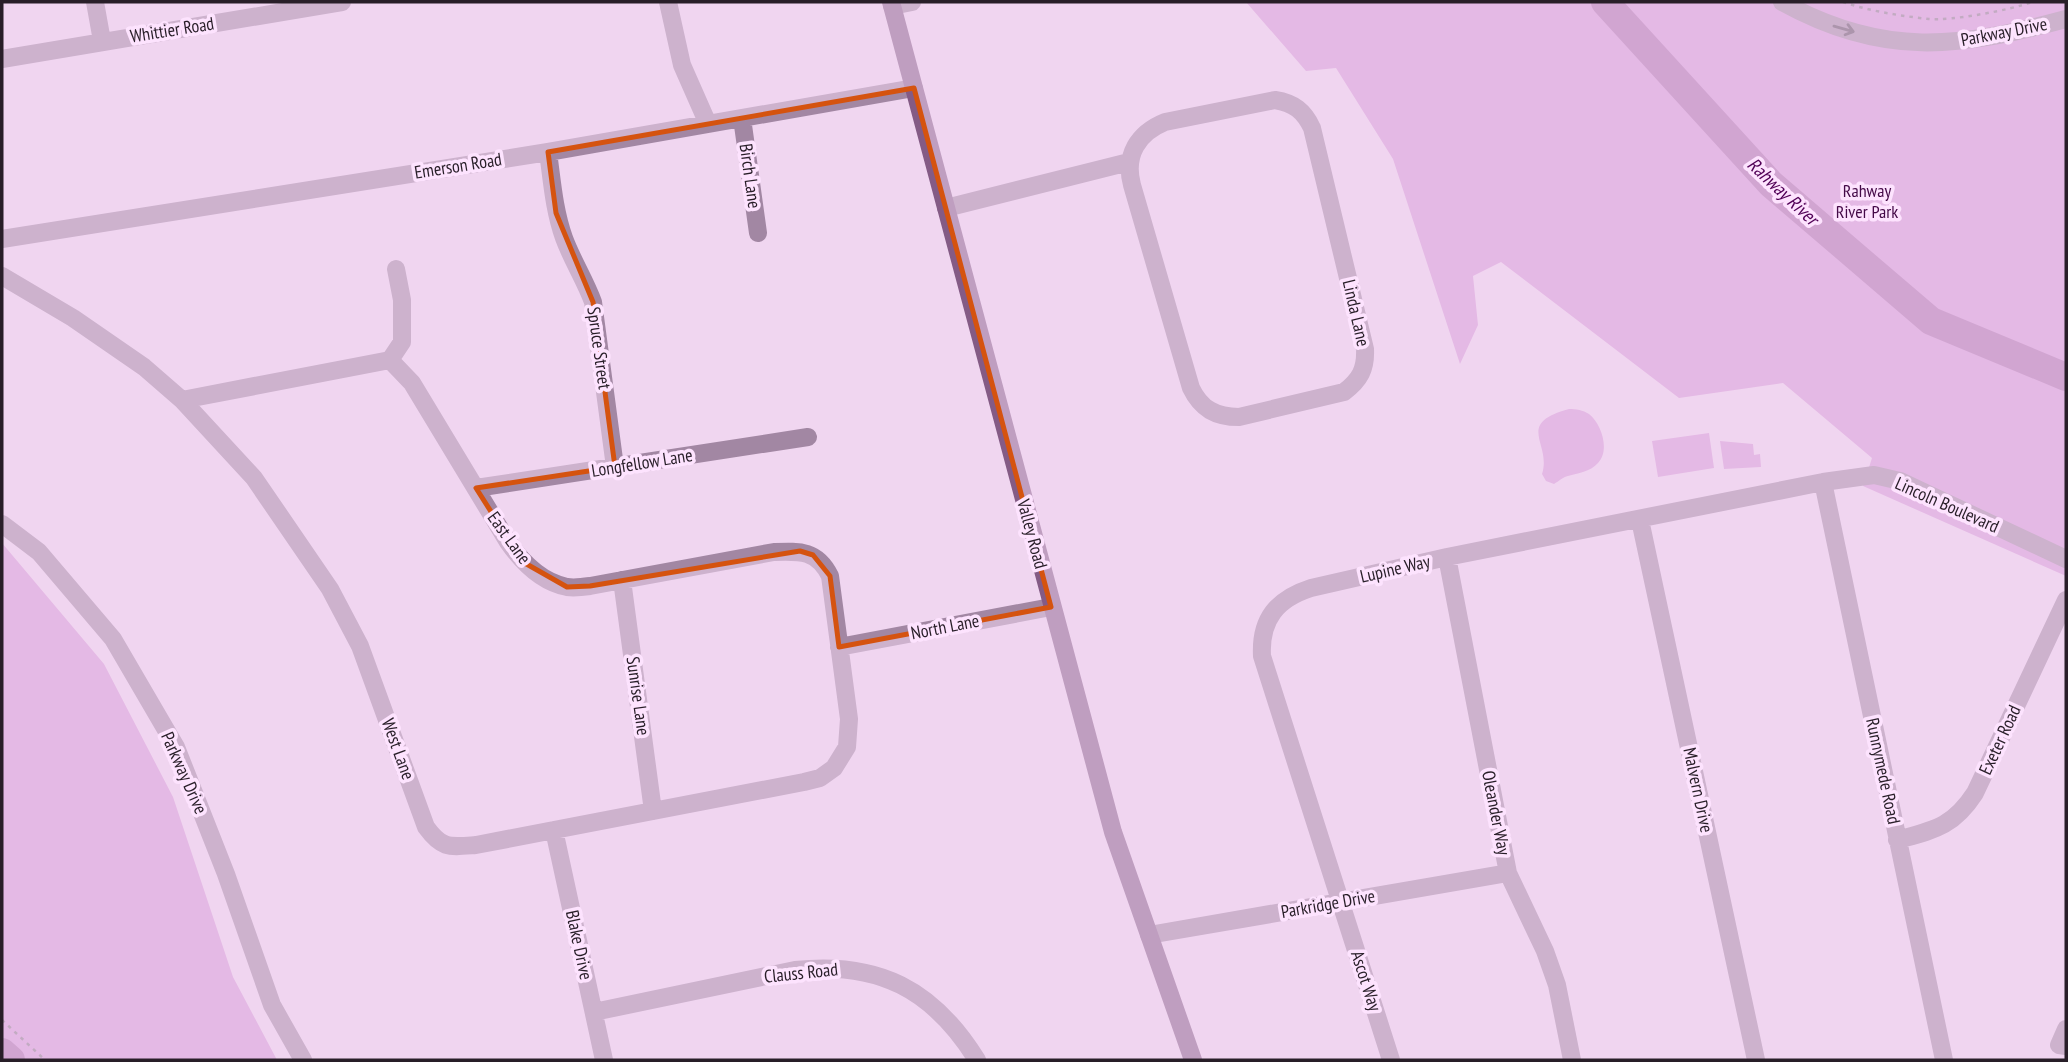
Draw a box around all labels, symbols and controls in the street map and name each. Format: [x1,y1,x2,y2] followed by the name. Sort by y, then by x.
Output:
[128,12,216,47] street label: Whittier Road
[1959,12,2049,51] street label: Parkway Drive
[1833,24,1855,37] one-way arrow
[735,142,766,210] street label: Birch Lane
[413,147,503,184] street label: Emerson Road
[1743,152,1825,232] water label: Rahway River
[1836,179,1898,223] park label: Rahway River Park
[1338,277,1375,349] street label: Linda Lane
[582,305,617,391] street label: Spruce Street
[590,443,694,482] street label: Longfellow Lane
[1892,471,2003,538] street label: Lincoln Boulevard
[1012,496,1053,571] street label: Valley Road
[483,507,536,569] street label: East Lane
[1358,549,1432,588] street label: Lupine Way
[909,609,981,644] street label: North Lane
[622,655,655,737] street label: Sunrise Lane
[1974,701,2026,778] street label: Exeter Road
[377,715,420,783] street label: West Lane
[1861,716,1906,826] street label: Runnymede Road
[156,728,213,817] street label: Parkway Drive
[1678,745,1719,835] street label: Malvern Drive
[1477,769,1516,857] street label: Oleander Way
[1279,884,1377,923] street label: Parkridge Drive
[561,908,598,982] street label: Blake Drive
[1346,948,1387,1014] street label: Ascot Way
[763,957,839,988] street label: Clauss Road

